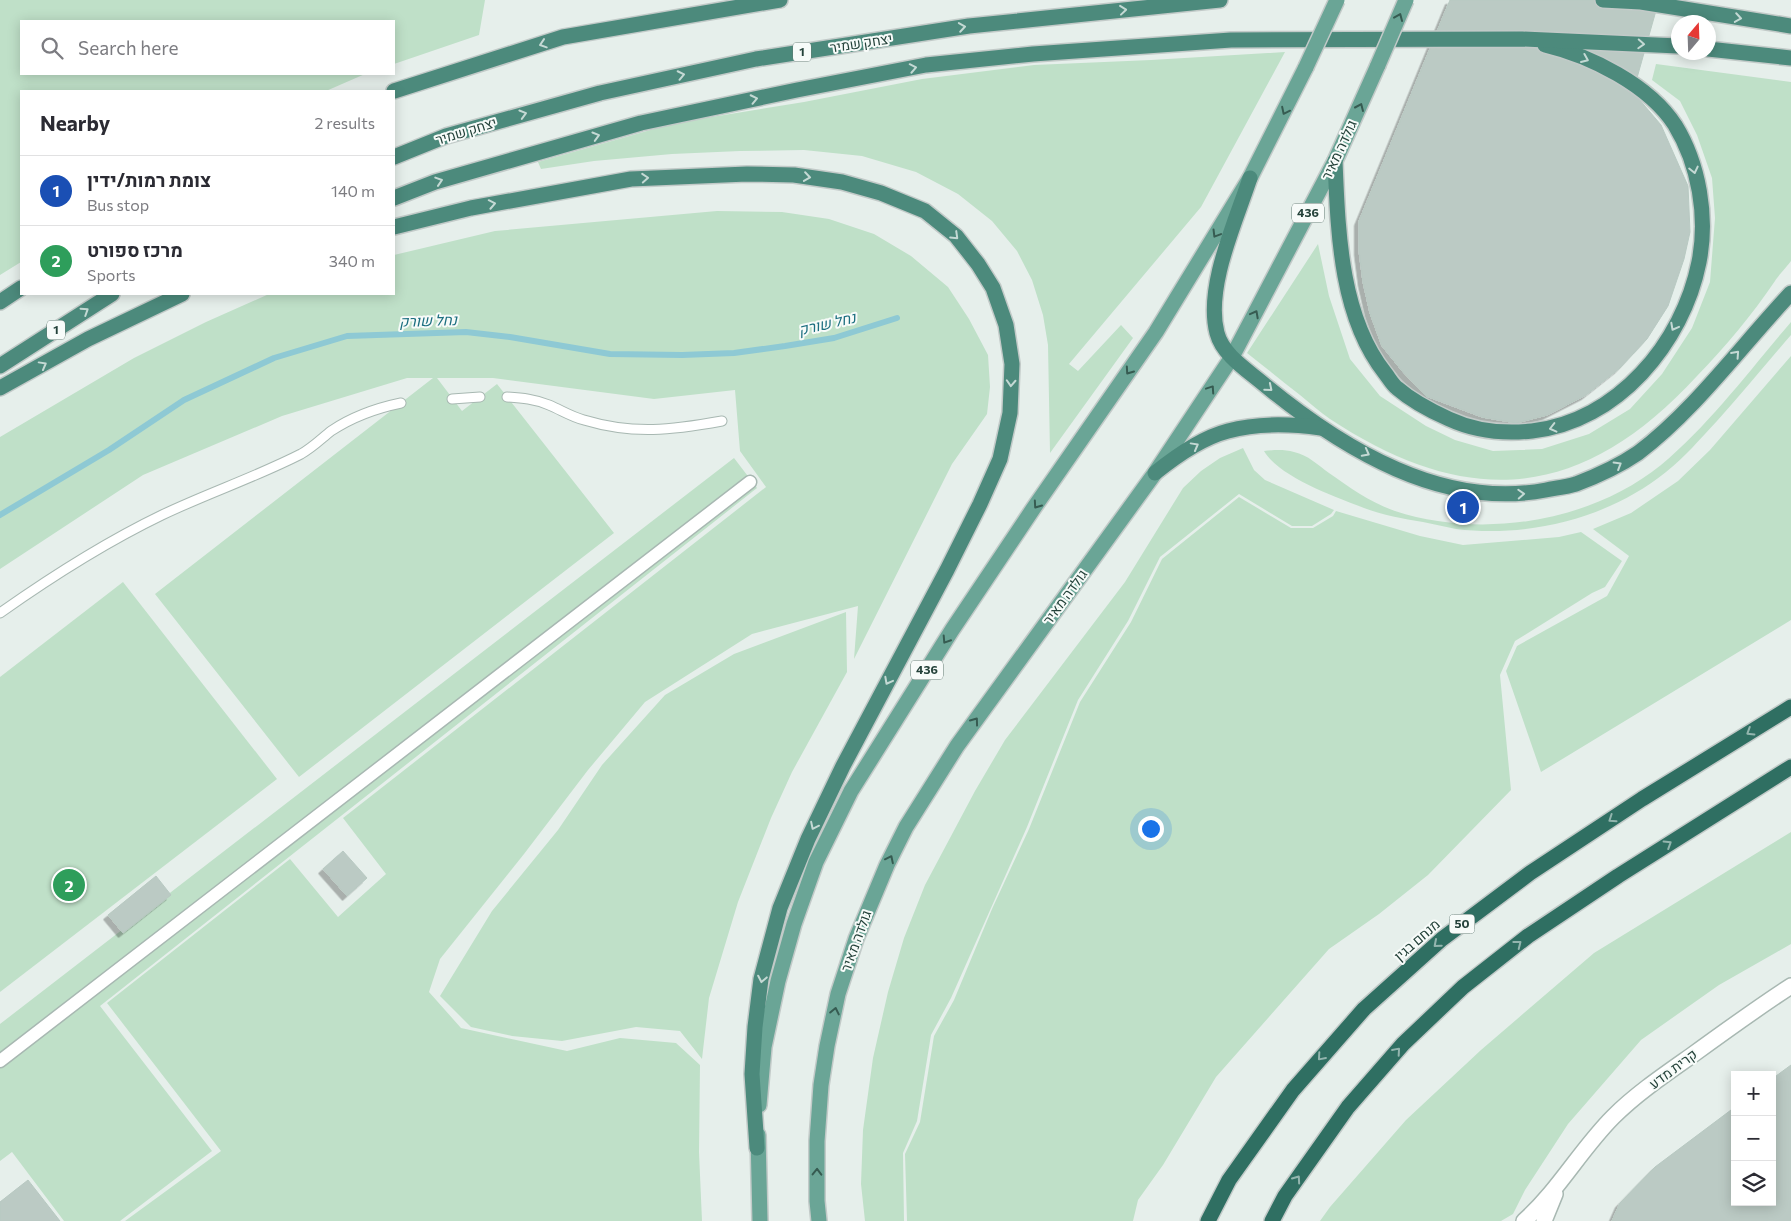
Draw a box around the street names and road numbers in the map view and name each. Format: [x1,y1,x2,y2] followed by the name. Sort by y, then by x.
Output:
[829,29,893,56] street label: יצחק שמיר
[793,42,811,62] road number: 1
[433,113,498,148] street label: יצחק שמיר
[1317,117,1360,182] street label: גולדה מאיר
[1292,204,1324,222] road number: 436
[47,320,65,340] road number: 1
[1039,566,1090,628] street label: גולדה מאיר
[911,660,943,680] road number: 436
[837,908,874,974] street label: גולדה מאיר
[1450,914,1474,934] road number: 50
[1390,915,1443,964] street label: מנחם בגין
[1645,1045,1700,1092] street label: קרית מדע

